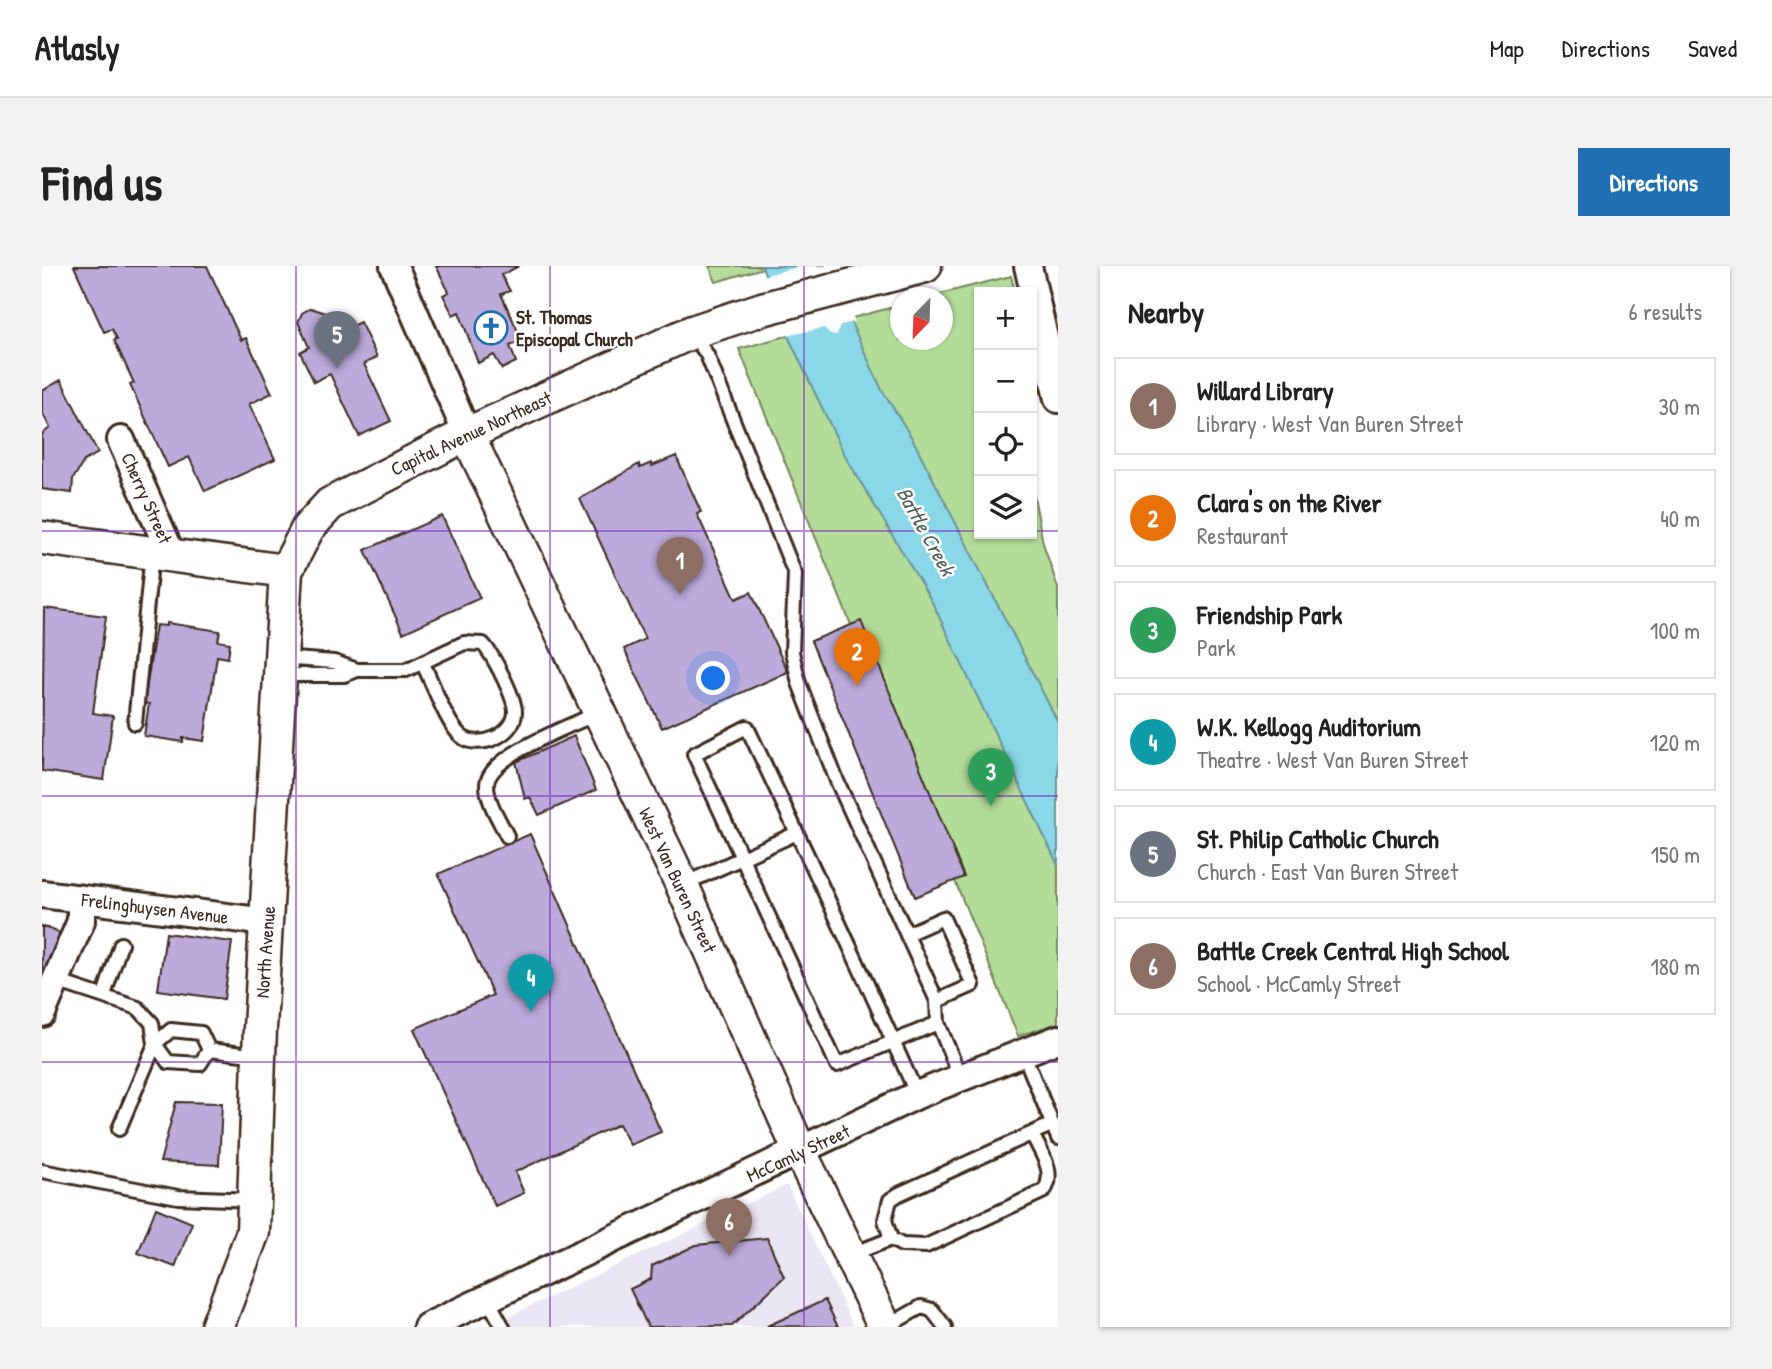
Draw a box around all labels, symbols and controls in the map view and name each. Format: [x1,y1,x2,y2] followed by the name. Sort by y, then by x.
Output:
[35,26,120,70] text: Atlasly
[1490,32,1524,64] text: Map
[1562,32,1650,64] text: Directions
[1688,32,1737,64] text: Saved
[1578,148,1730,216] button: Directions
[42,149,162,215] text: Find us
[890,287,953,350] north arrow
[974,287,1037,539] map controls
[974,287,1037,350] button: +
[1128,292,1204,332] text: Nearby
[1629,296,1702,327] text: 6 results
[516,304,633,353] place label: St. Thomas Episcopal Church
[472,309,510,347] church icon: St. Thomas Episcopal Church
[314,311,360,369] pin: 5
[974,350,1037,413] button: −
[1197,373,1334,408] text: Willard Library
[386,384,556,482] street label: Capital Avenue Northeast
[1149,391,1157,422] text: 1
[1658,391,1700,422] text: 30 m
[1197,408,1463,439] text: Library · West Van Buren Street
[974,413,1037,476] button: locate
[115,448,179,548] street label: Cherry Street
[974,476,1037,539] button: layers
[890,481,963,583] water label: Battle Creek
[1197,485,1382,520] text: Clara's on the River
[1148,503,1158,534] text: 2
[1660,503,1700,534] text: 40 m
[1197,520,1288,551] text: Restaurant
[657,537,703,595] pin: 1
[1197,597,1342,632] text: Friendship Park
[1148,615,1158,646] text: 3
[1650,615,1700,646] text: 100 m
[834,628,880,686] pin: 2
[1197,632,1235,663] text: Park
[696,661,730,695] your location
[1197,709,1421,744] text: W.K. Kellogg Auditorium
[1149,727,1157,758] text: 4
[1650,727,1700,758] text: 120 m
[1197,744,1468,775] text: Theatre · West Van Buren Street
[968,748,1014,806] pin: 3
[633,803,723,957] street label: West Van Buren Street
[1197,821,1439,856] text: St. Philip Catholic Church
[1148,839,1158,870] text: 5
[1651,839,1700,870] text: 150 m
[1197,856,1458,887] text: Church · East Van Buren Street
[79,886,230,930] street label: Frelinghuysen Avenue
[249,905,281,999] street label: North Avenue
[1197,933,1509,968] text: Battle Creek Central High School
[1148,951,1158,982] text: 6
[1650,951,1700,982] text: 180 m
[508,954,554,1012] pin: 4
[1197,968,1401,999] text: School · McCamly Street
[742,1118,854,1188] street label: McCamly Street
[706,1198,752,1256] pin: 6

